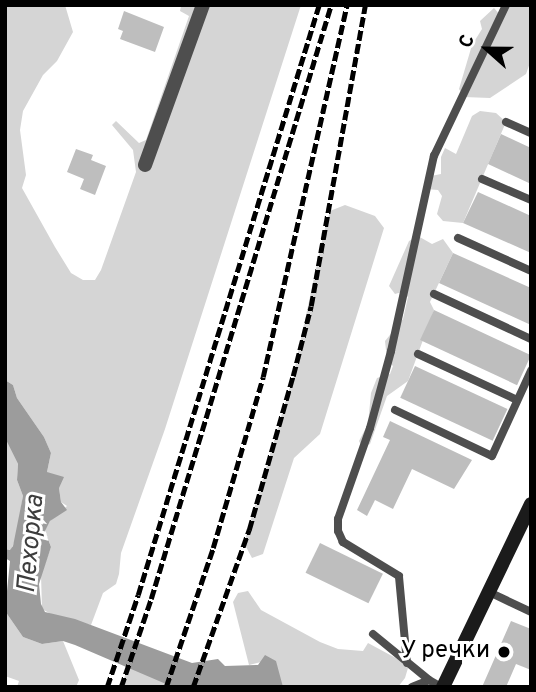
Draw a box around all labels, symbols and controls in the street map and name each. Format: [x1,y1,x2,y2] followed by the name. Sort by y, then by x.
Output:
[452,14,522,84] north arrow
[454,32,481,51] text: С
[12,493,52,595] water label: Пехорка
[400,638,490,666] place label: У речки
[496,644,512,660] marker: У речки

